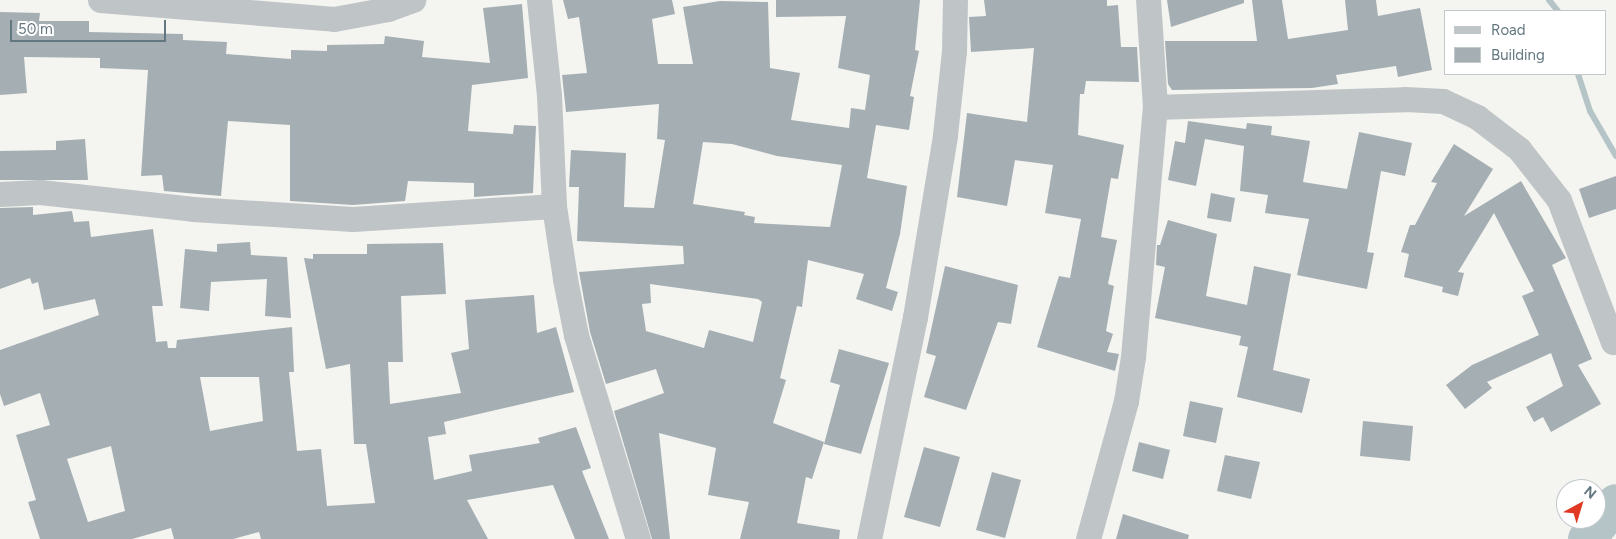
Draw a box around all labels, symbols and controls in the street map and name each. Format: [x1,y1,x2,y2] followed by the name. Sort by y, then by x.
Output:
[12,10,169,42] scale bar
[1444,10,1606,75] legend
[18,20,53,38] text: 50 m
[1491,21,1526,39] text: Road
[1491,46,1545,64] text: Building
[1556,479,1606,529] north arrow
[1581,483,1600,503] text: N

